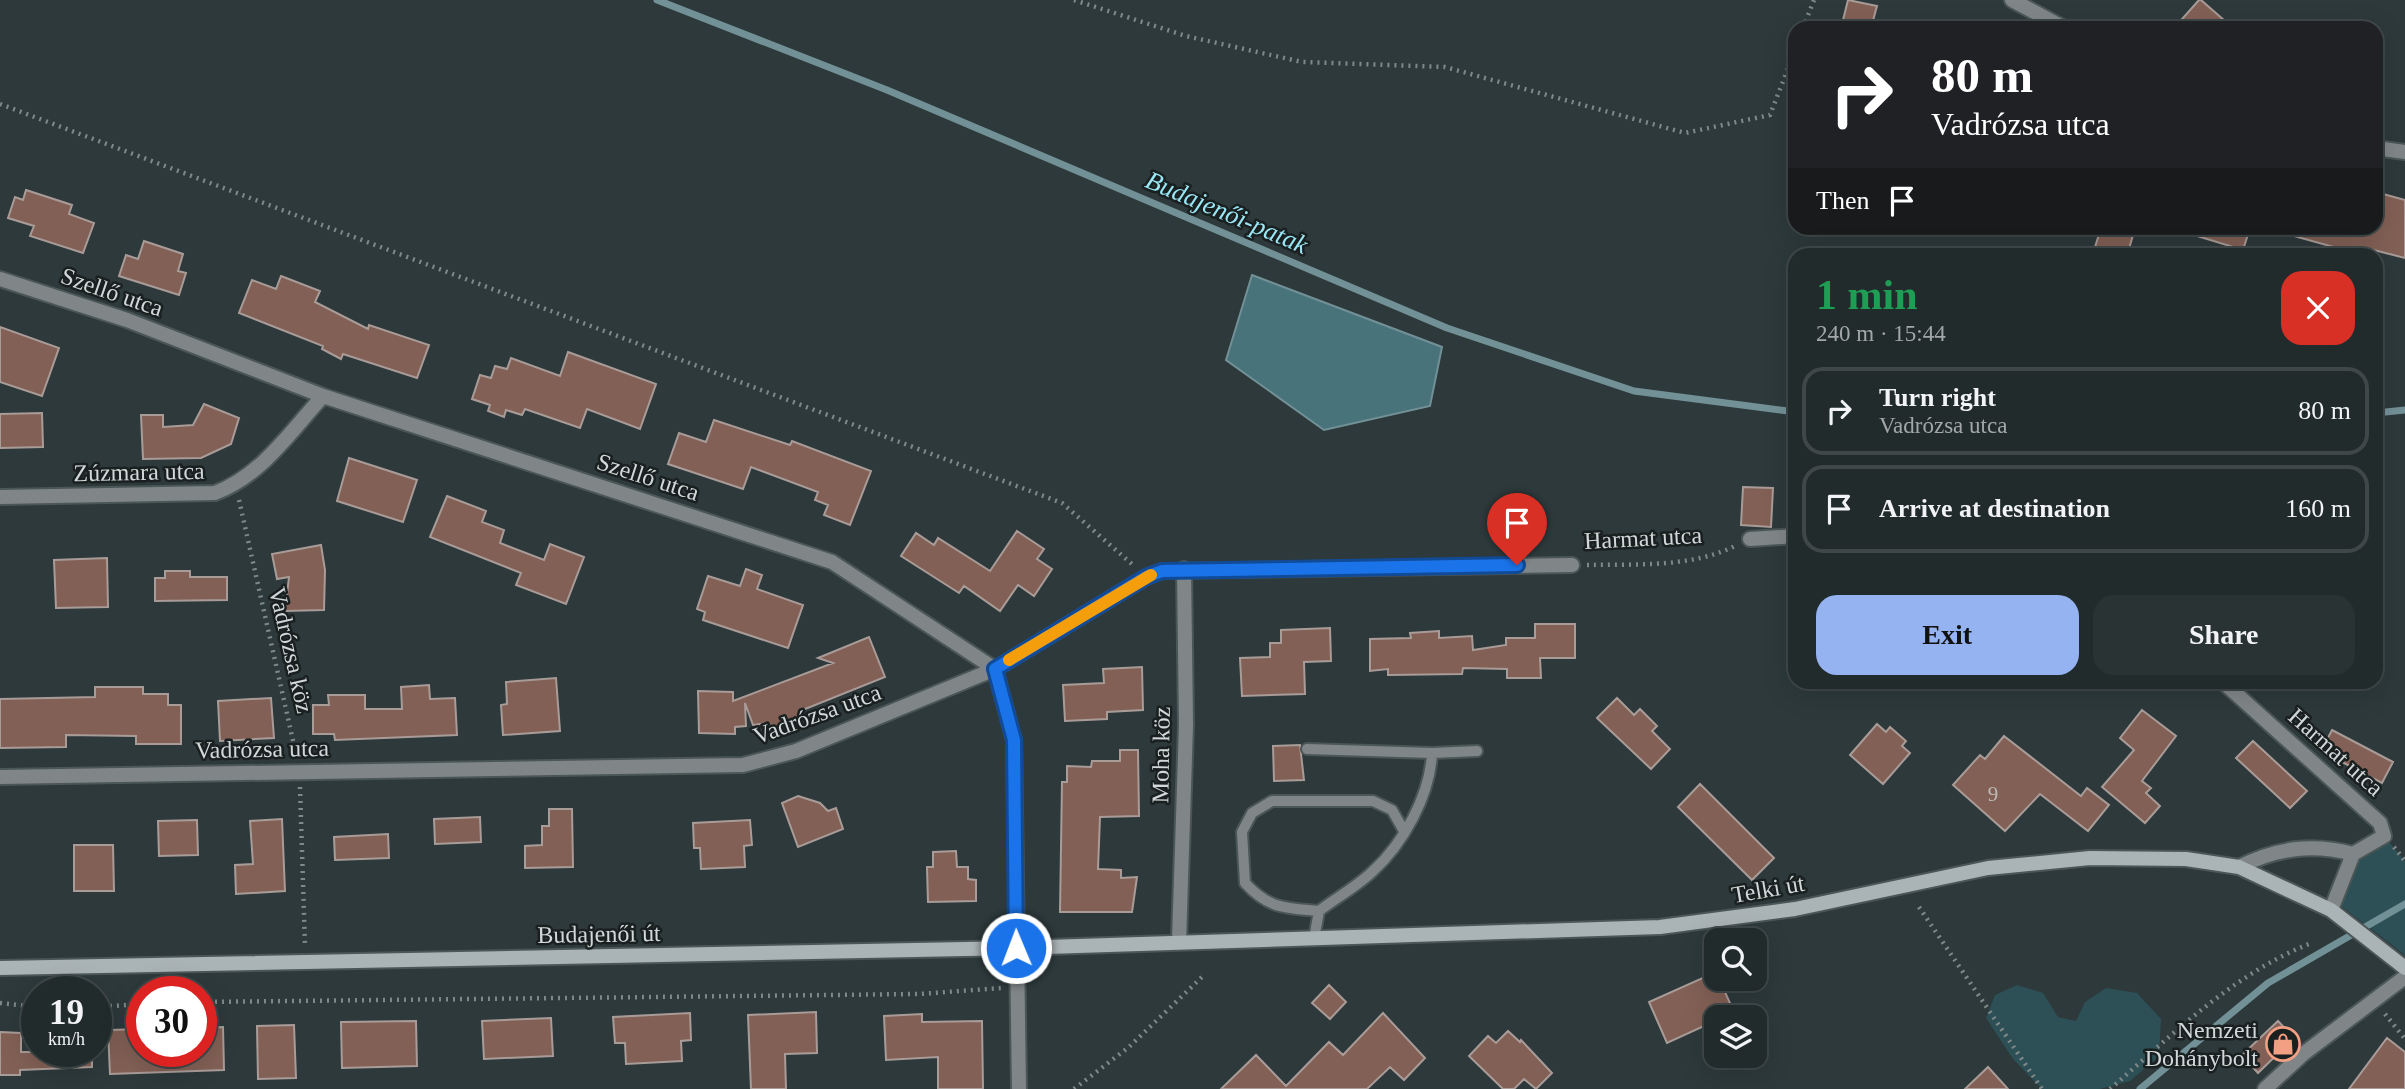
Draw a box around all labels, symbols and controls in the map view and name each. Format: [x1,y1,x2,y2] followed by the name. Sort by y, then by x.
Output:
[1931,48,2033,103] text: 80 m
[1816,49,1907,140] icon: right
[1931,106,2110,142] text: Vadrózsa utca
[1141,165,1313,260] water label: Budajenői-patak
[1883,182,1921,220] icon: arrive
[1816,186,1869,215] text: Then
[58,262,167,322] street label: Szellő utca
[2281,271,2355,345] button: close
[1816,272,1918,318] text: 1 min
[1816,321,1946,346] text: 240 m · 15:44
[1879,383,1996,412] text: Turn right
[1820,392,1858,430] icon: right
[2298,396,2351,425] text: 80 m
[1879,413,2007,438] text: Vadrózsa utca
[594,448,703,506] street label: Szellő utca
[73,458,205,486] street label: Zúzmara utca
[1820,490,1858,528] icon: arrive
[1487,493,1547,565] pin
[1879,494,2110,523] text: Arrive at destination
[2285,494,2351,523] text: 160 m
[1498,504,1536,542] icon: arrive
[1583,522,1703,554] street label: Harmat utca
[264,584,318,716] street label: Vadrózsa köz
[1816,595,2079,675] button: Exit
[2093,595,2355,675] button: Share
[750,679,885,749] street label: Vadrózsa utca
[2283,703,2389,801] street label: Harmat utca
[1147,706,1175,804] street label: Moha köz
[195,735,330,763] street label: Vadrózsa utca
[1988,782,1998,806] house number: 9
[1729,870,1807,908] street label: Telki út
[979,911,1053,985] position arrow
[537,920,661,948] street label: Budajenői út
[1704,928,1767,1068] map controls
[1704,928,1767,991] button: search
[126,976,217,1067] speed limit sign: 30
[49,993,84,1032] text: 19
[1704,1005,1767,1068] button: layers
[2145,1017,2258,1071] place label: Nemzeti Dohánybolt
[2264,1025,2302,1063] shop icon: Nemzeti Dohánybolt
[48,1029,85,1049] text: km/h

